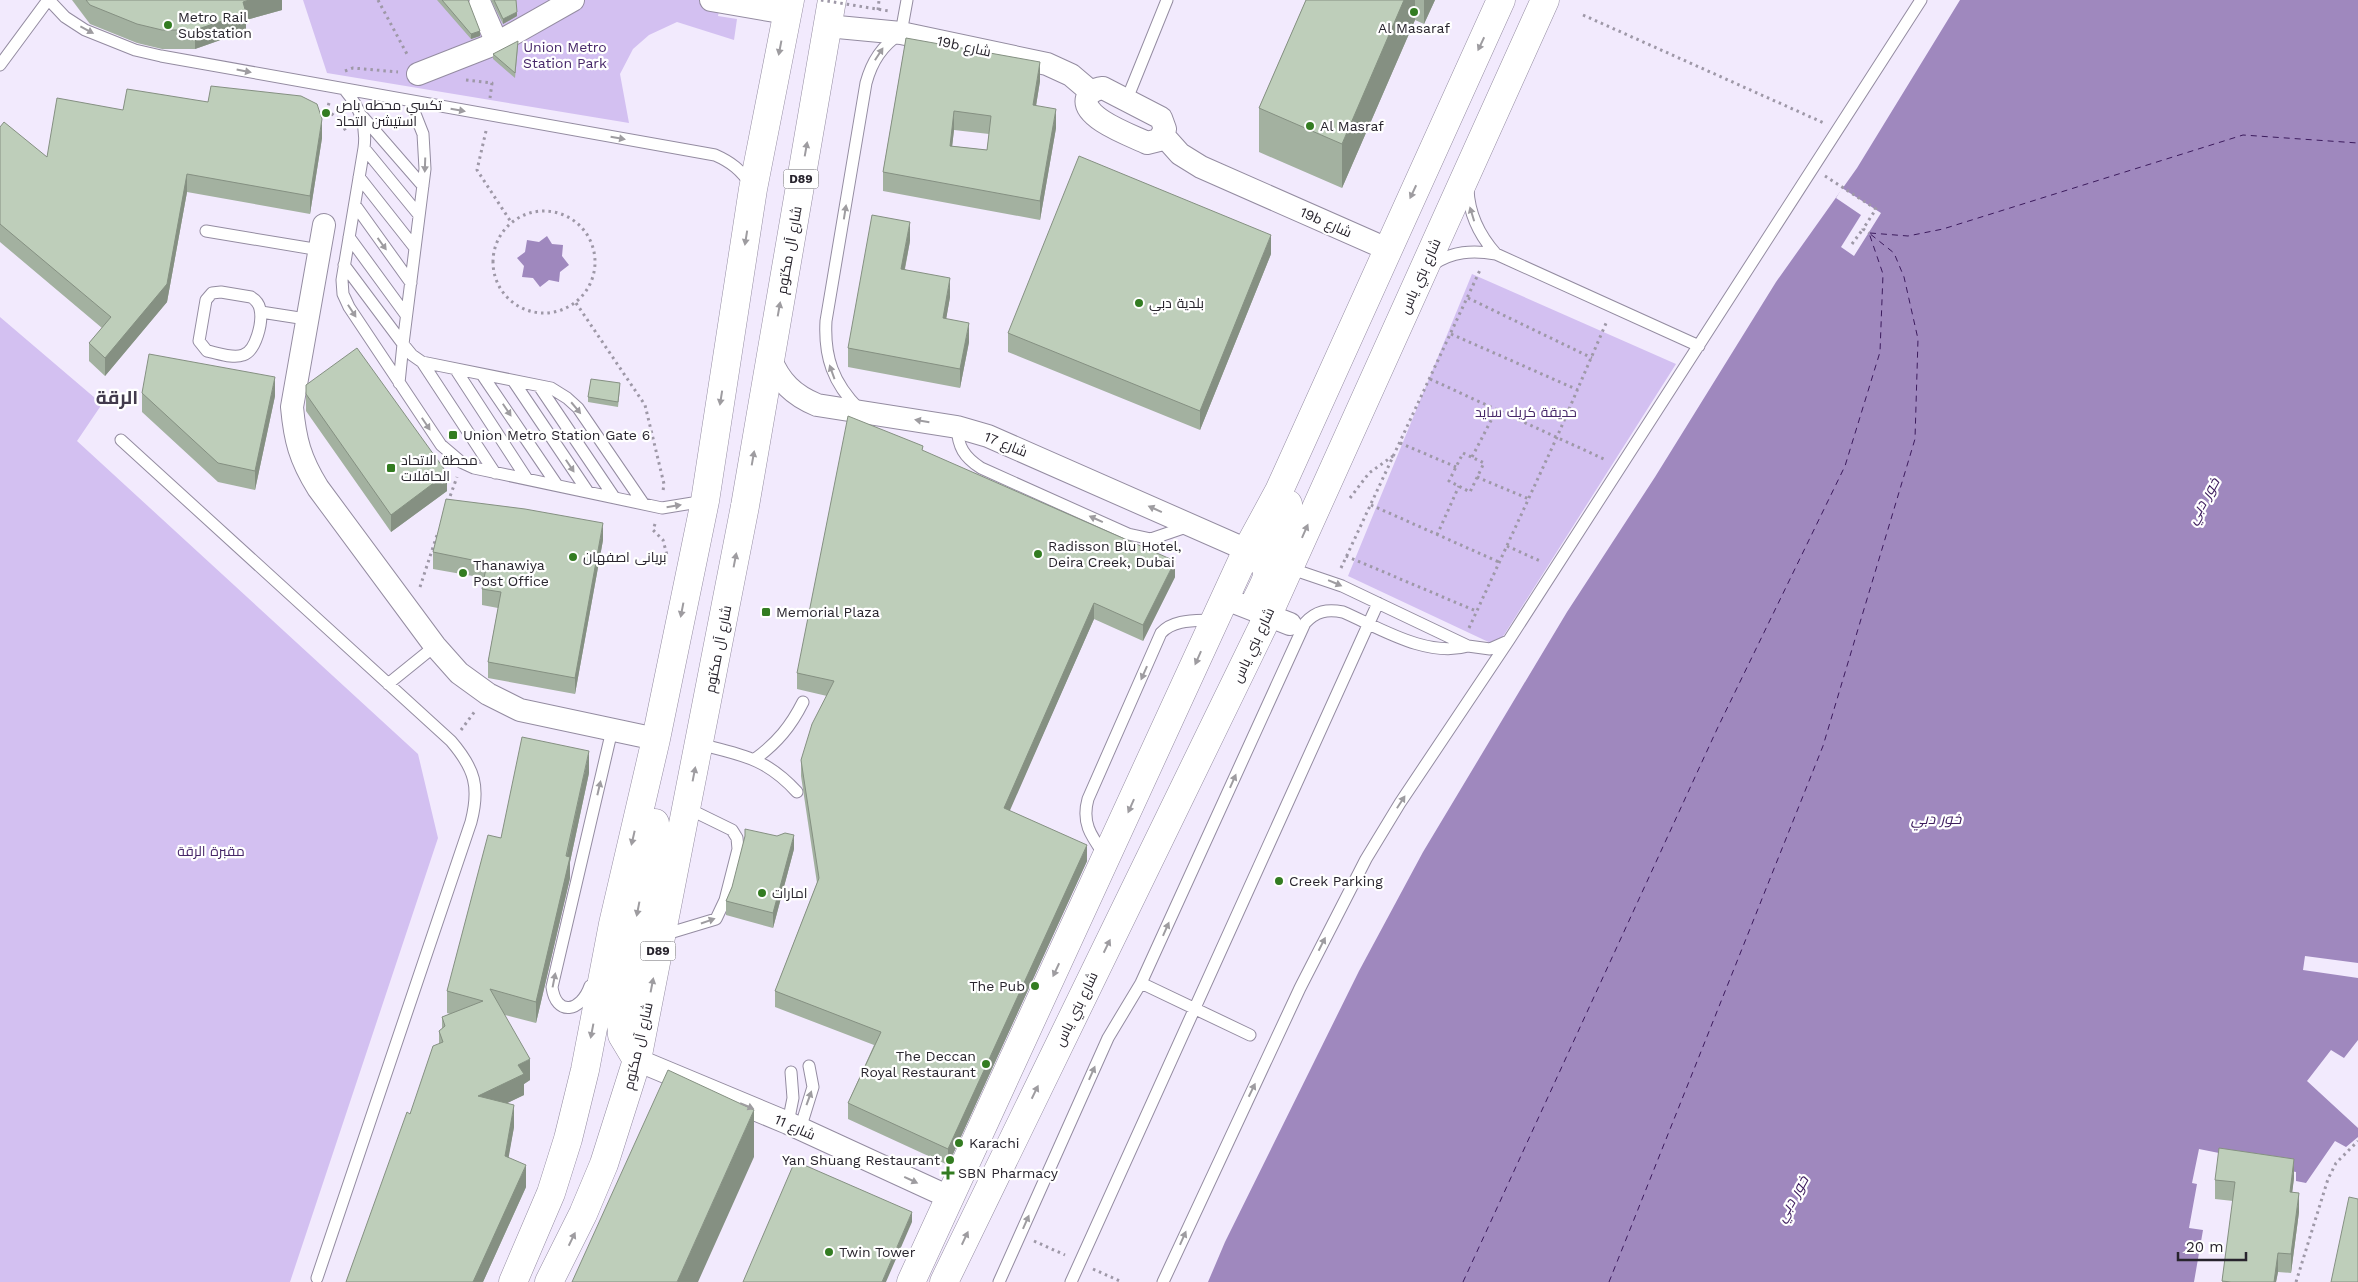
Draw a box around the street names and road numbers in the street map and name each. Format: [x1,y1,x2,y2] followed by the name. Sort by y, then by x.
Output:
[935,32,992,60] street label: 19b شارع
[784,170,818,188] road number: D89
[1297,204,1354,241] street label: 19b شارع
[773,205,807,296] street label: شارع آل مكتوم
[1396,236,1447,318] street label: شارع بني ياس
[982,428,1030,461] street label: شارع 17
[702,604,736,695] street label: شارع آل مكتوم
[1229,605,1281,687] street label: شارع بني ياس
[640,941,676,960] road number: D89
[1051,969,1104,1051] street label: شارع بني ياس
[620,1001,658,1092] street label: شارع آل مكتوم
[772,1111,818,1144] street label: شارع 11

